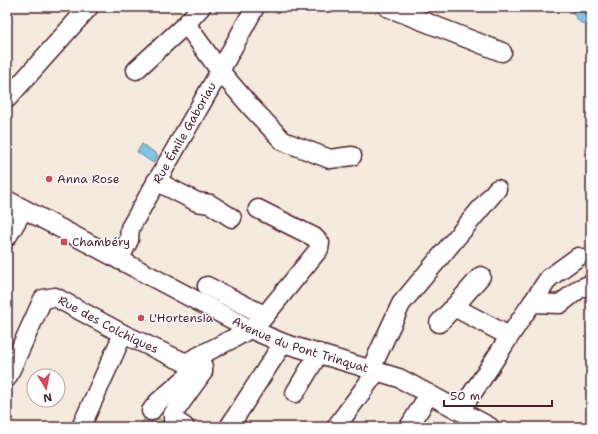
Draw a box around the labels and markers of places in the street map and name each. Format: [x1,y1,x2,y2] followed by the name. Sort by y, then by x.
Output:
[57,171,120,187] place label: Anna Rose
[44,174,54,184] marker: Anna Rose
[72,234,130,250] place label: Chambéry
[59,237,69,247] marker: Chambéry
[149,310,214,326] place label: L'Hortensia
[136,313,146,323] marker: L'Hortensia

